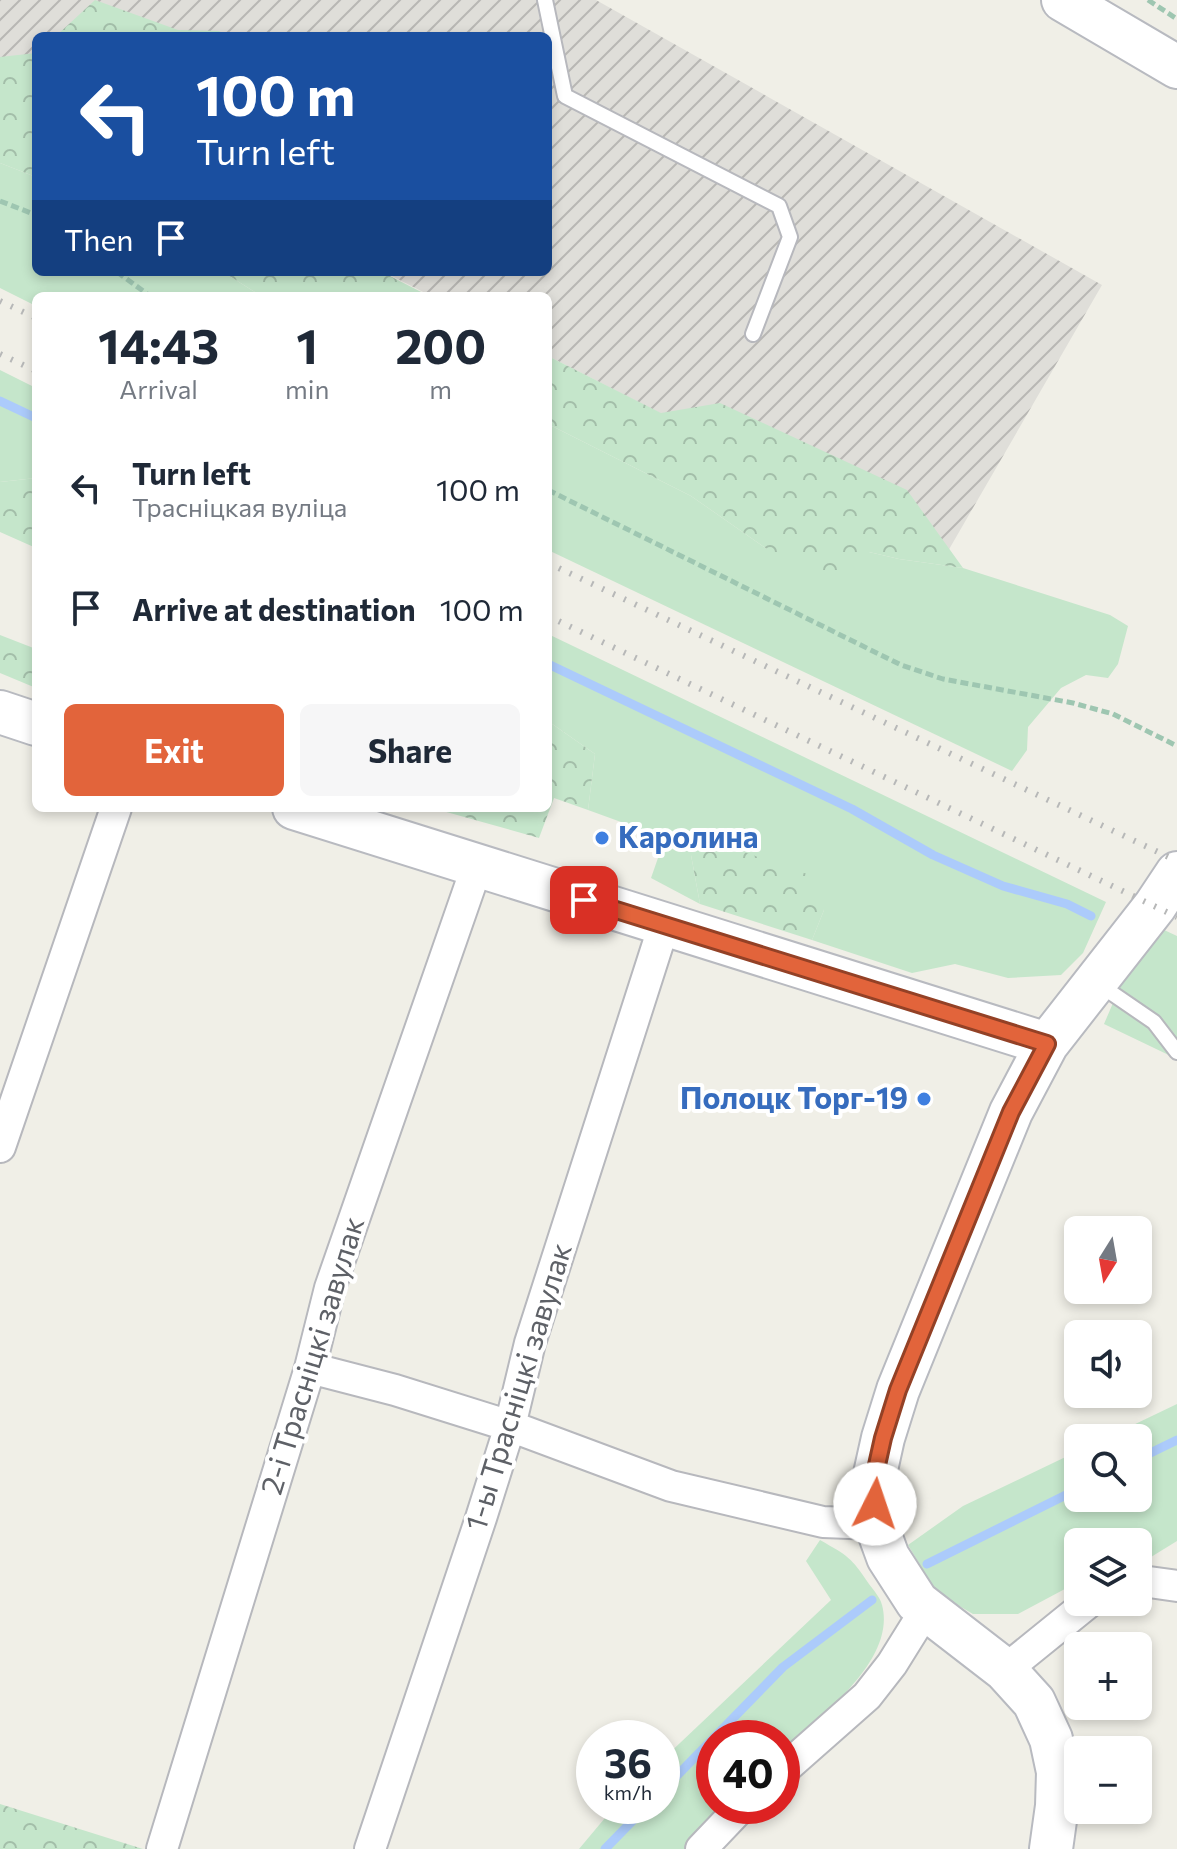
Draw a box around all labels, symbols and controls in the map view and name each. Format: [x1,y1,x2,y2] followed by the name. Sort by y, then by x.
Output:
[196,59,355,128] text: 100 m
[64,64,168,168] icon: left
[196,128,335,172] text: Turn left
[149,216,193,260] icon: arrive
[64,220,133,257] text: Then
[98,315,219,374] text: 14:43
[296,315,318,374] text: 1
[395,315,486,374] text: 200
[119,373,198,404] text: Arrival
[285,373,329,404] text: min
[429,373,452,404] text: m
[132,454,251,491] text: Turn left
[64,466,108,510] icon: left
[436,470,520,507] text: 100 m
[132,491,347,522] text: Трасніцкая вуліца
[64,586,108,630] icon: arrive
[132,590,416,627] text: Arrive at destination
[440,590,524,627] text: 100 m
[64,704,284,796] button: Exit
[300,704,520,796] button: Share
[618,817,758,854] place label: Каролина
[593,829,611,847] marker: Каролина
[550,866,618,934] pin
[562,878,606,922] icon: arrive
[680,1078,908,1115] place label: Полоцк Торг-19
[915,1090,933,1108] marker: Полоцк Торг-19
[251,1212,370,1499] street label: 2-і Трасніцкі завулак
[1064,1216,1152,1304] north arrow
[1064,1216,1152,1824] map controls
[455,1238,578,1535] street label: 1-ы Трасніцкі завулак
[1064,1320,1152,1408] button: sound
[1064,1424,1152,1512] button: search
[833,1462,917,1546] position arrow
[1064,1528,1152,1616] button: layers
[1064,1632,1152,1720] button: +
[696,1720,800,1824] speed limit sign: 40
[1064,1736,1152,1824] button: −
[604,1737,652,1786] text: 36
[604,1780,652,1804] text: km/h

